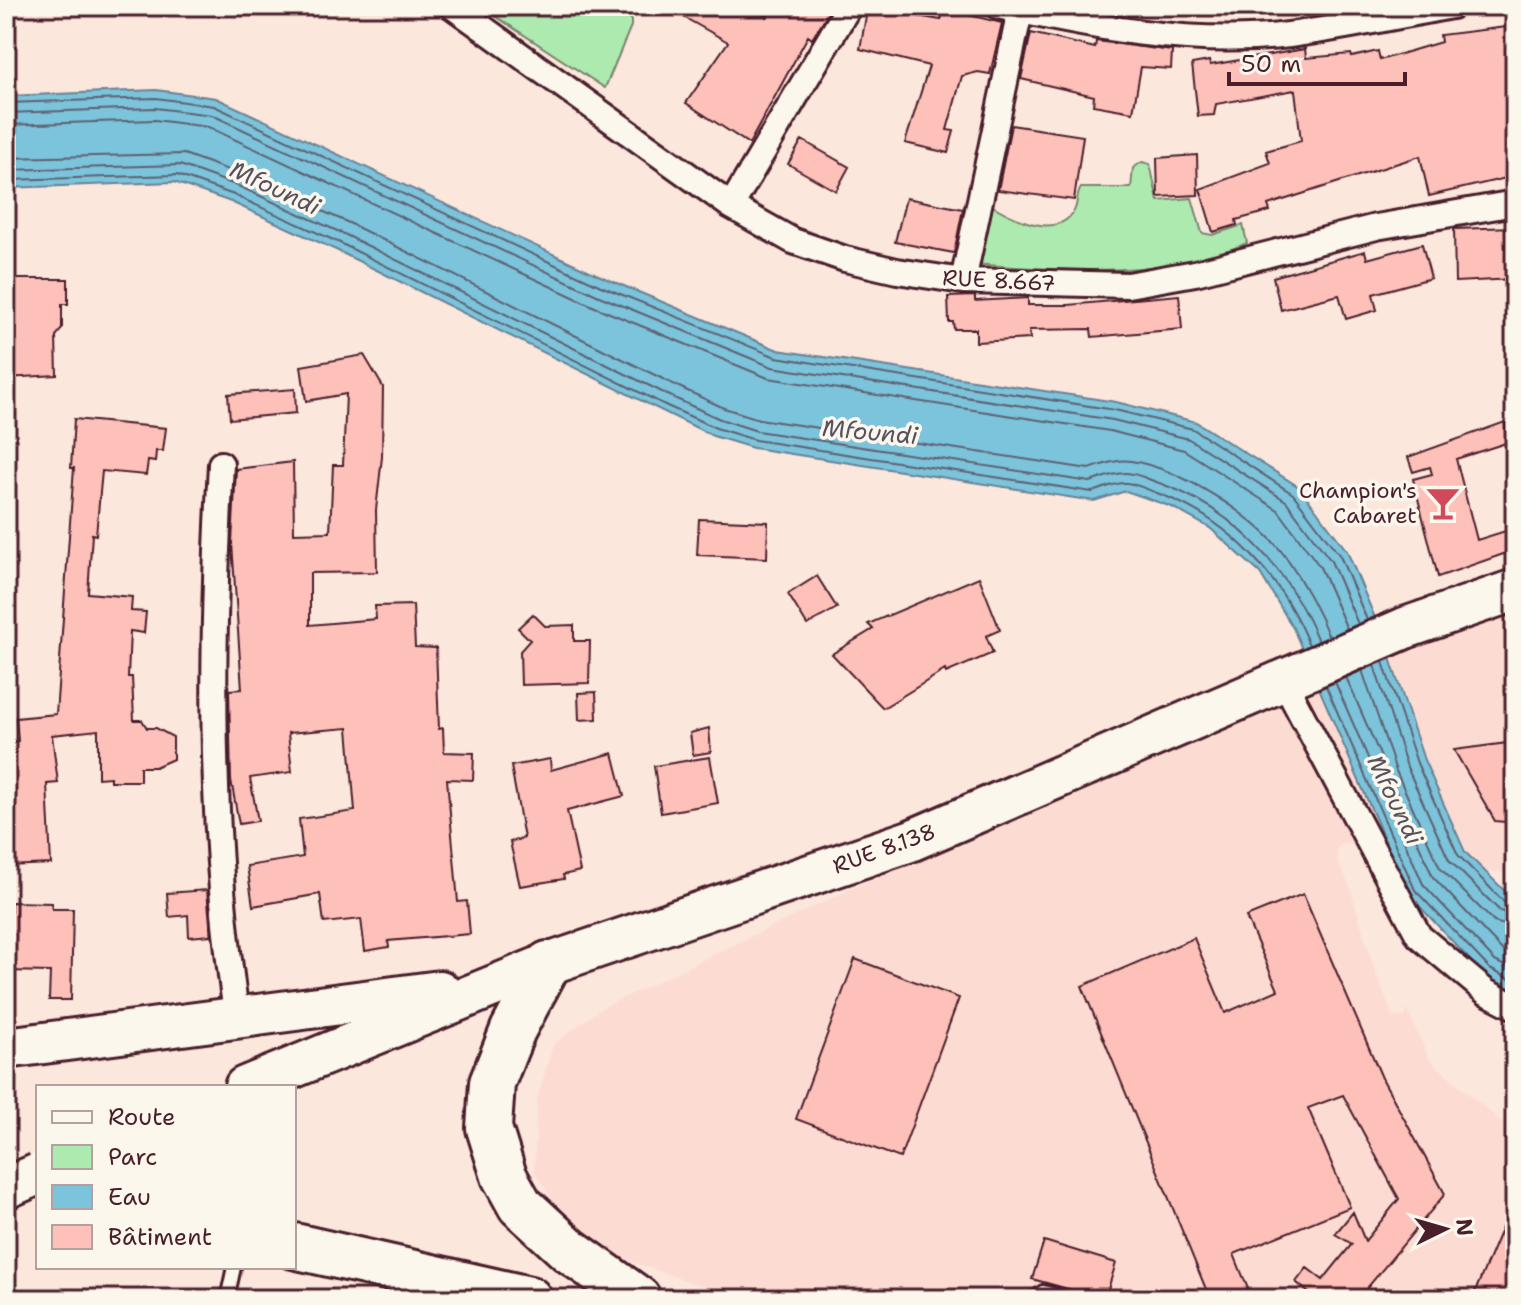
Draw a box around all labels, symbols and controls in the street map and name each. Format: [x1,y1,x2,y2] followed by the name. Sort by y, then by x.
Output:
[1229,36,1405,86] scale bar
[1241,48,1301,80] text: 50 m
[225,153,326,223] water label: Mfoundi
[942,263,1056,298] street label: RUE 8.667
[821,412,920,452] water label: Mfoundi
[1299,476,1417,530] place label: Champion's Cabaret
[1424,484,1462,522] bar icon: Champion's Cabaret
[1360,750,1431,851] water label: Mfoundi
[829,816,940,880] street label: RUE 8.138
[36,1085,296,1269] legend
[108,1101,176,1133] text: Route
[108,1141,157,1173] text: Parc
[108,1181,151,1213] text: Eau
[1405,1189,1485,1269] north arrow
[1449,1217,1480,1237] text: N
[108,1221,212,1253] text: Bâtiment

